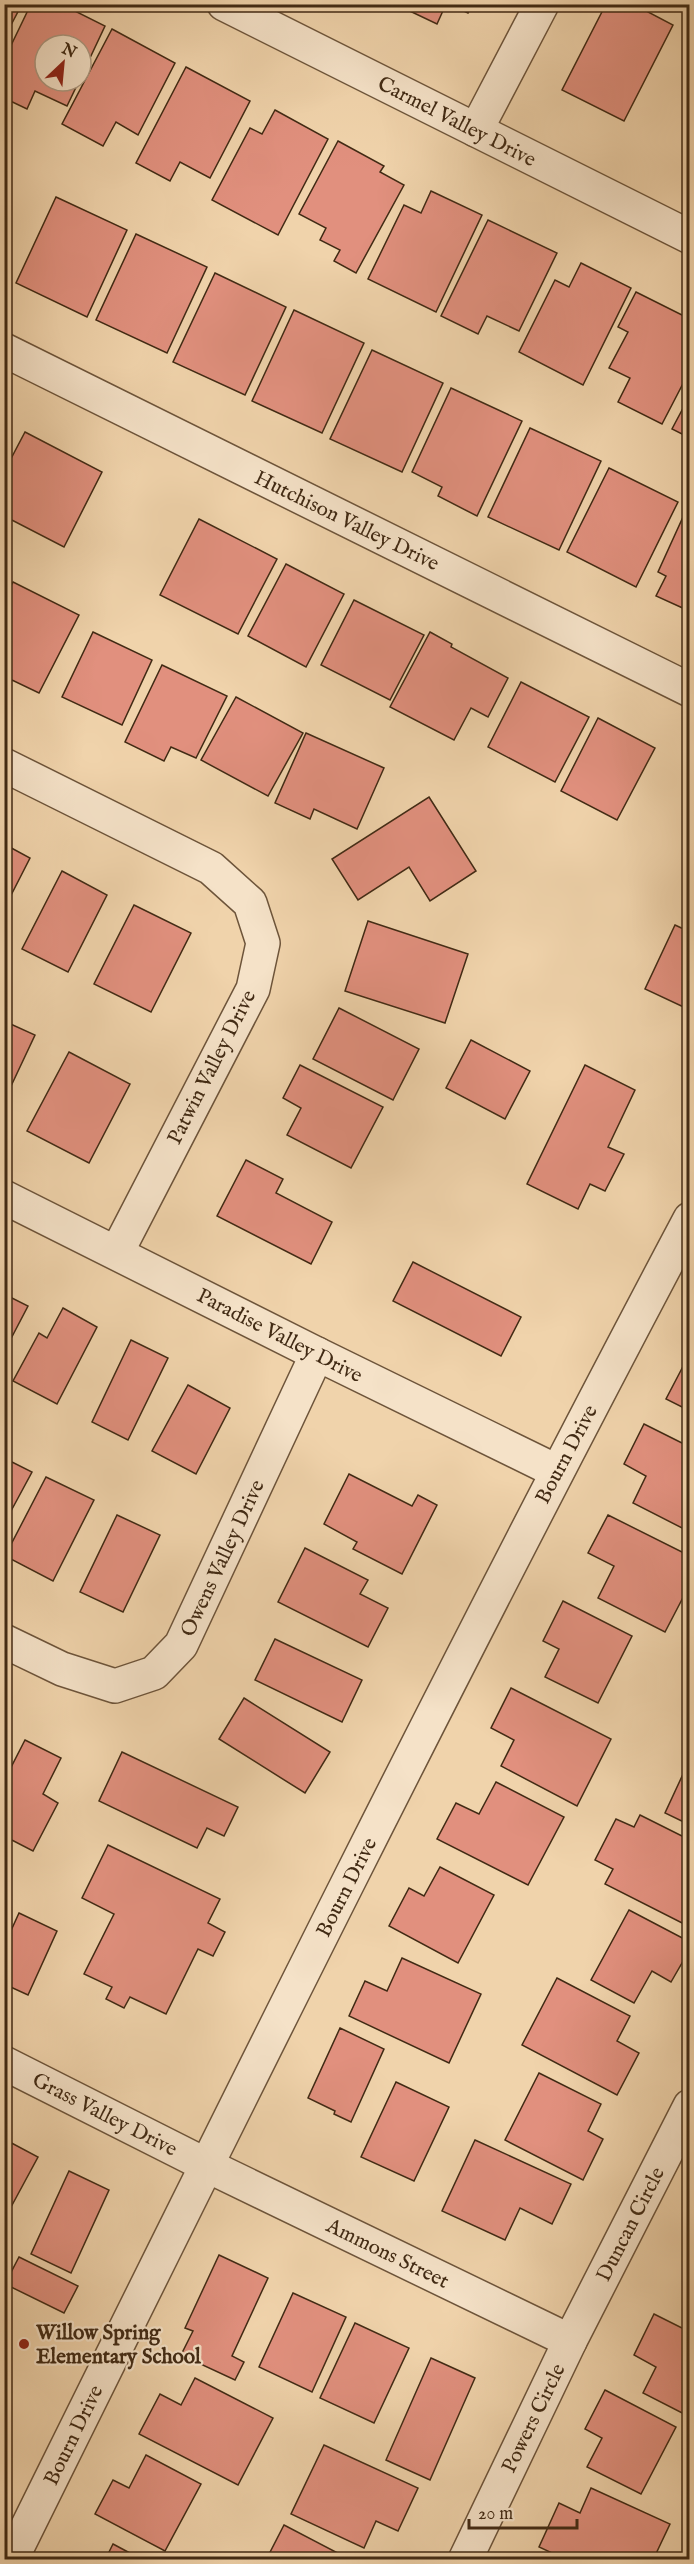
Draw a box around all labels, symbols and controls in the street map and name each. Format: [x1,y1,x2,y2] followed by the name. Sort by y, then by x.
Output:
[33,33,93,93] north arrow
[57,39,79,63] text: N
[373,71,540,174] street label: Carmel Valley Drive
[249,465,444,578] street label: Hutchison Valley Drive
[162,986,263,1149] street label: Patwin Valley Drive
[192,1283,367,1390] street label: Paradise Valley Drive
[530,1400,605,1509] street label: Bourn Drive
[175,1475,272,1641] street label: Owens Valley Drive
[311,1833,384,1942] street label: Bourn Drive
[27,2067,182,2164] street label: Grass Valley Drive
[591,2162,672,2287] street label: Duncan Circle
[321,2213,453,2296] street label: Ammons Street
[35,2320,202,2371] place label: Willow Spring Elementary School
[17,2337,31,2351] marker: Willow Spring Elementary School
[496,2359,573,2478] street label: Powers Circle
[38,2381,110,2490] street label: Bourn Drive
[469,2492,577,2530] scale bar
[478,2503,513,2526] text: 20 m

